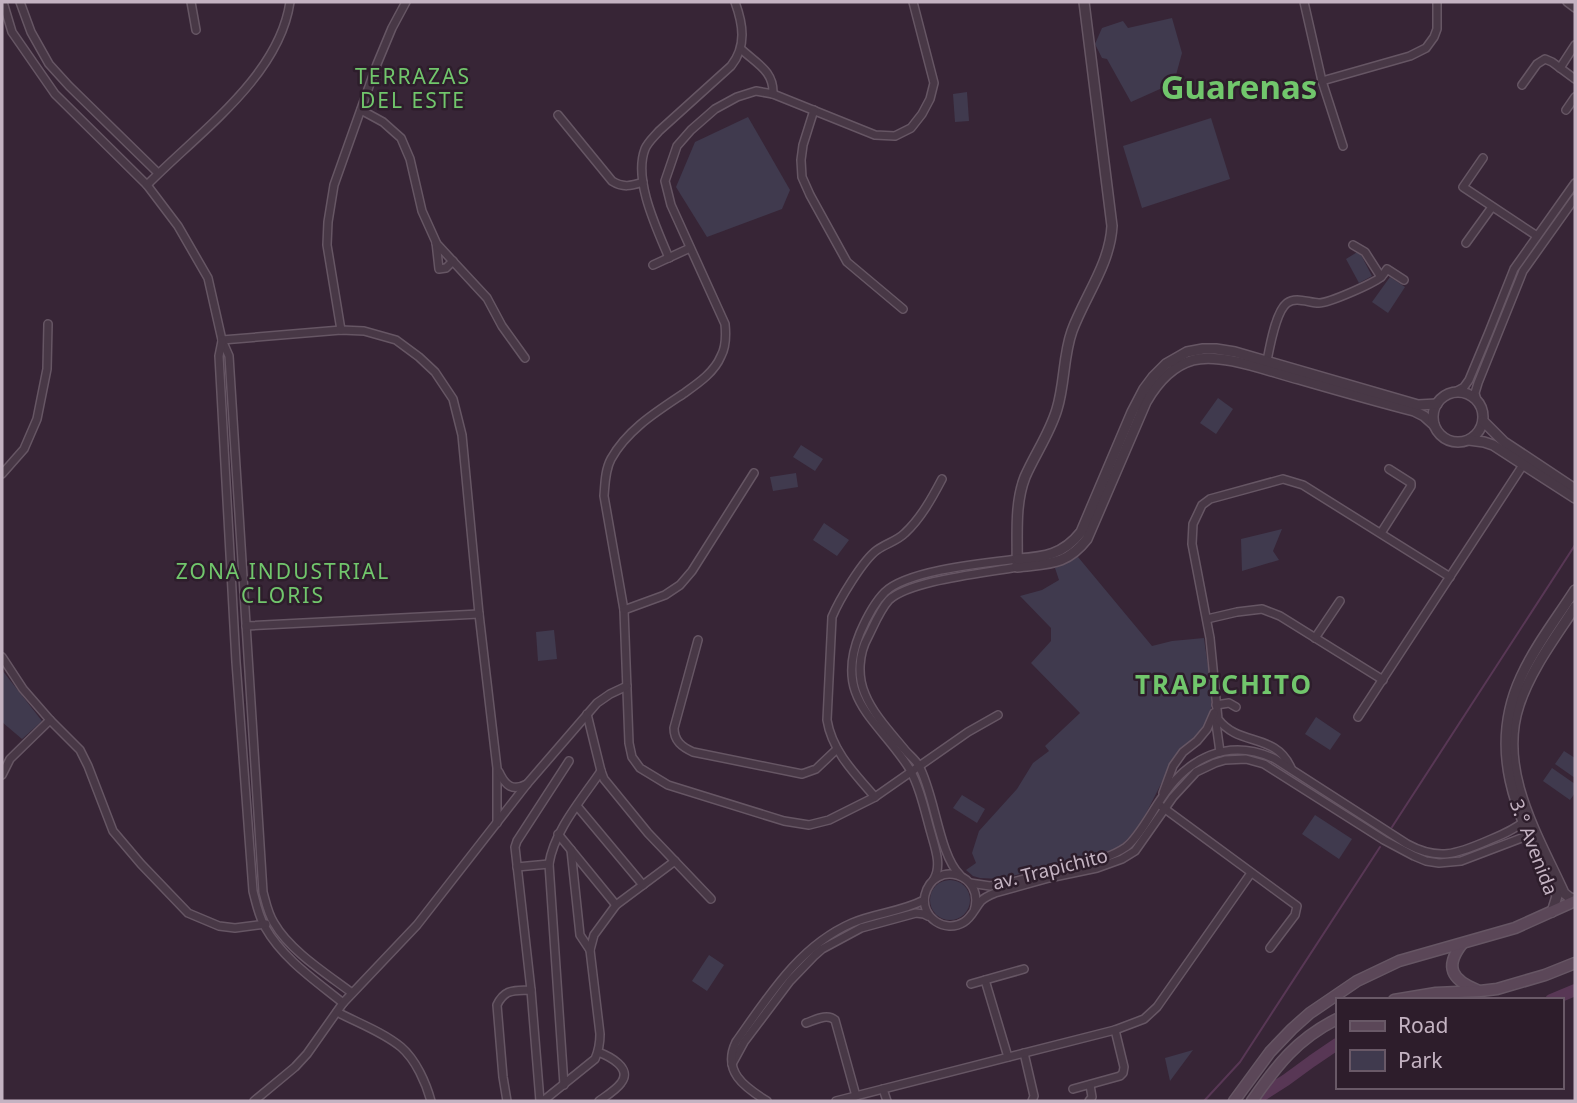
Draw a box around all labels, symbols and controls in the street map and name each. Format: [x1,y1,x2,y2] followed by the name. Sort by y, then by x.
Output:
[355,62,471,114] district label: TERRAZAS DEL ESTE
[1161,64,1317,109] district label: Guarenas
[176,557,390,609] district label: ZONA INDUSTRIAL CLORIS
[1135,666,1313,702] district label: TRAPICHITO
[1504,795,1564,899] street label: 3.° Avenida
[990,842,1110,896] street label: av. Trapichito
[1336,998,1563,1089] legend
[1398,1011,1448,1039] text: Road
[1398,1046,1443,1074] text: Park

